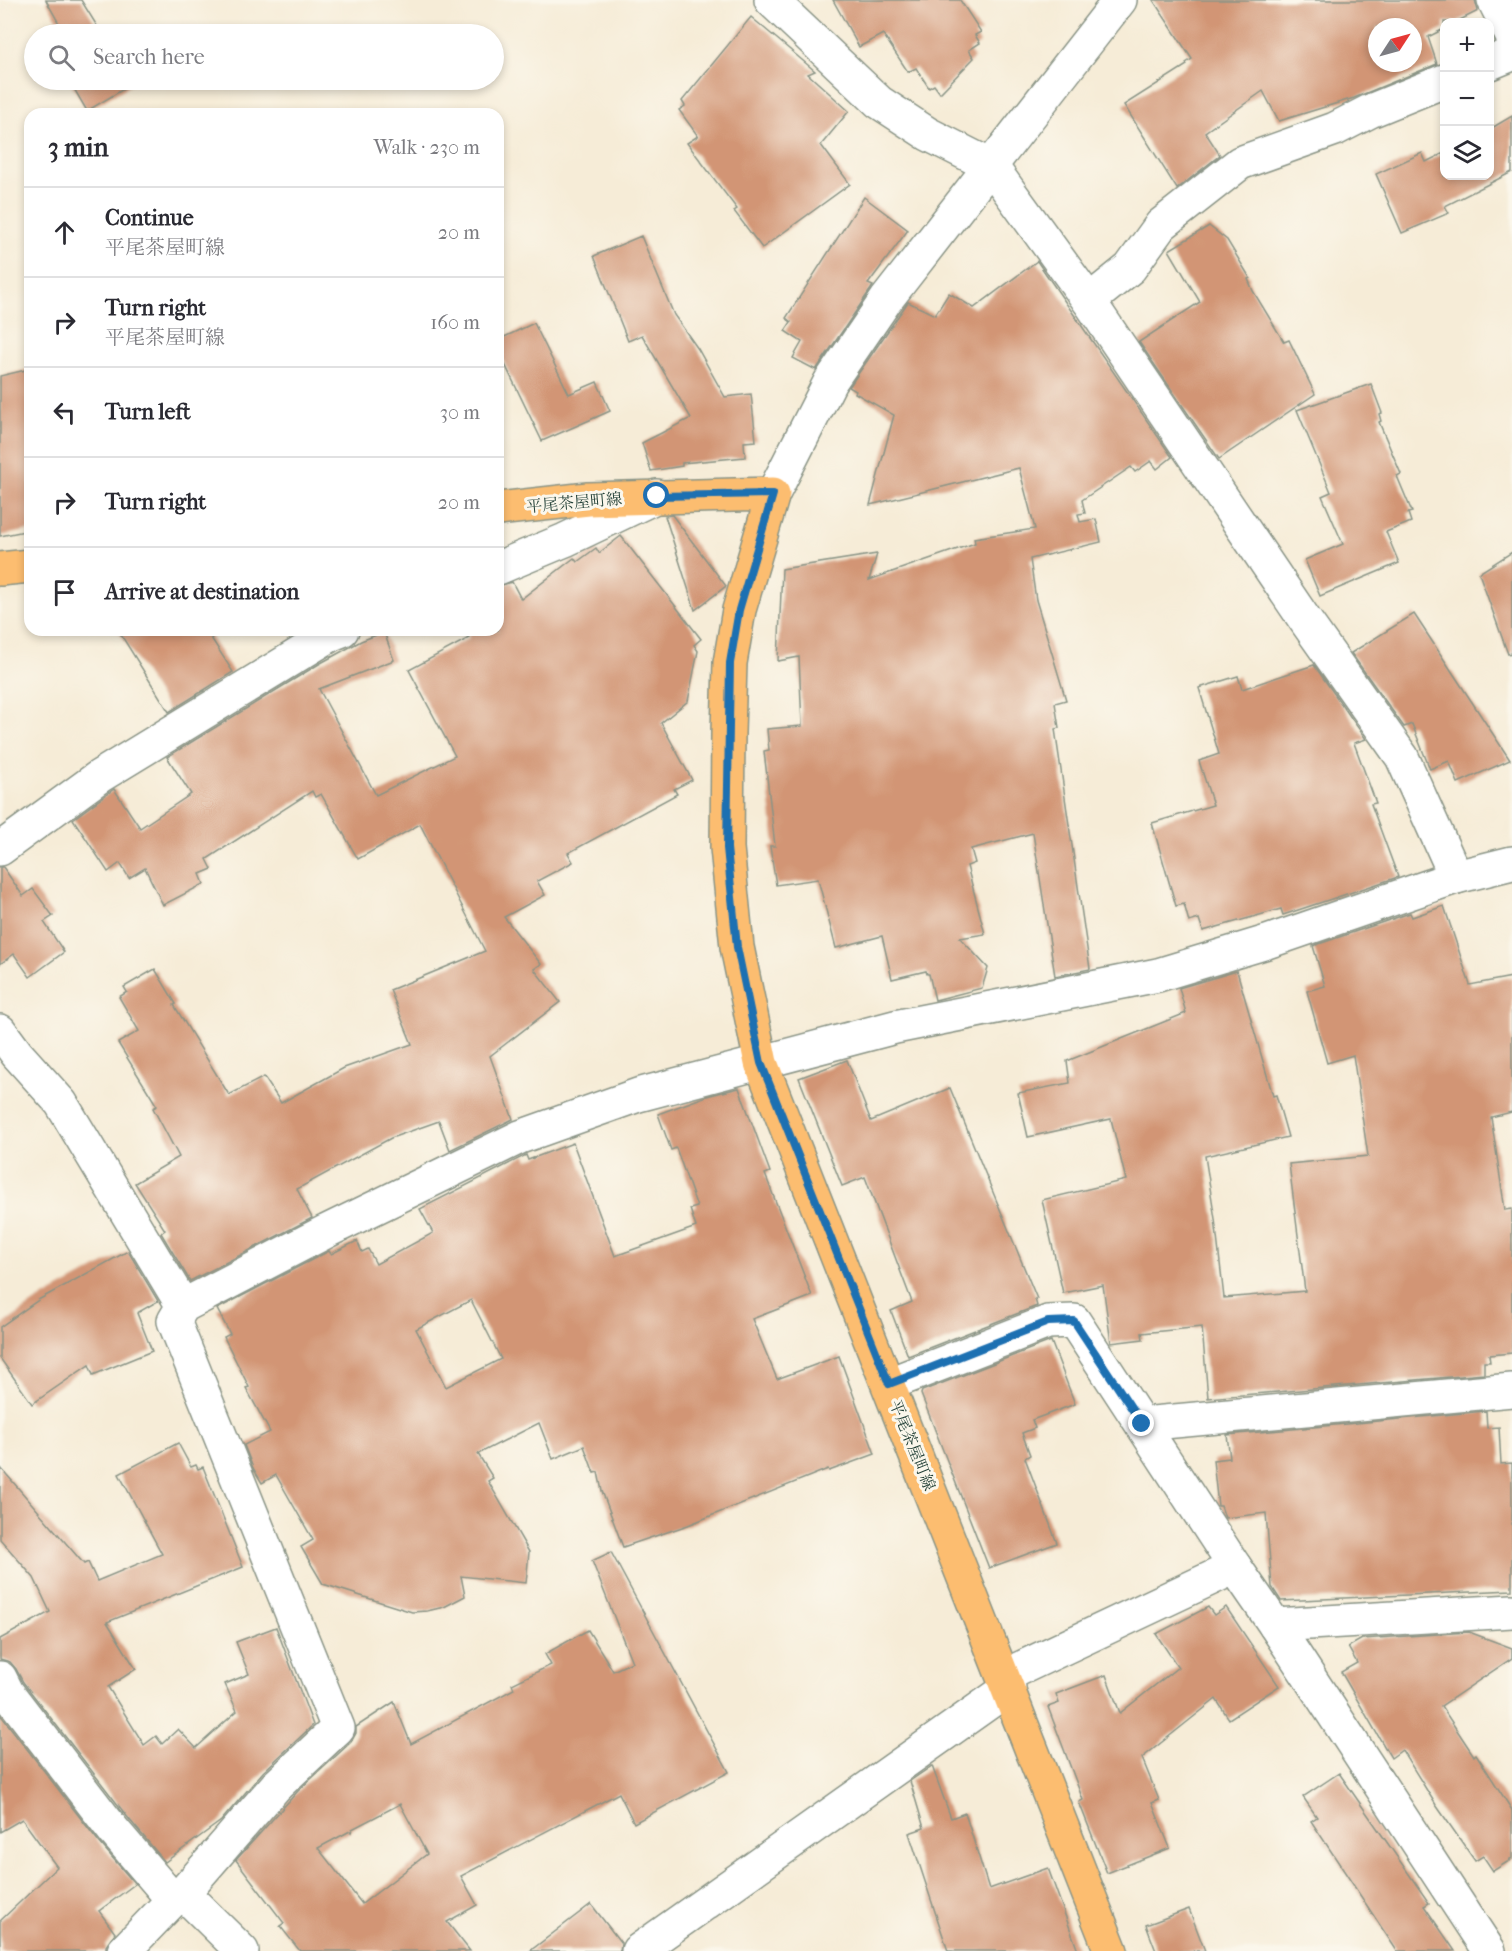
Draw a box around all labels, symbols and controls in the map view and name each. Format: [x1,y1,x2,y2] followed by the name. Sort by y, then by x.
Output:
[1368,18,1422,72] north arrow
[1440,18,1494,180] map controls
[1440,18,1494,72] button: +
[24,24,504,90] search box
[45,41,78,74] icon: search
[93,44,205,70] text: Search here
[1440,72,1494,126] button: −
[1440,126,1494,180] button: layers
[48,132,109,163] text: 3 min
[374,136,480,159] text: Walk · 230 m
[105,205,194,231] text: Continue
[48,216,81,249] icon: ahead
[438,221,480,244] text: 20 m
[105,236,225,259] text: 平尾茶屋町線
[105,295,206,321] text: Turn right
[48,306,81,339] icon: right
[430,311,480,334] text: 160 m
[105,326,225,349] text: 平尾茶屋町線
[48,396,81,429] icon: left
[105,399,191,425] text: Turn left
[440,401,480,424] text: 30 m
[643,482,669,508] route start
[48,486,81,519] icon: right
[105,489,206,515] text: Turn right
[525,489,623,516] street label: 平尾茶屋町線
[438,491,480,514] text: 20 m
[48,576,81,609] icon: arrive
[105,579,299,605] text: Arrive at destination
[886,1397,939,1493] street label: 平尾茶屋町線
[1128,1410,1154,1436] route end

